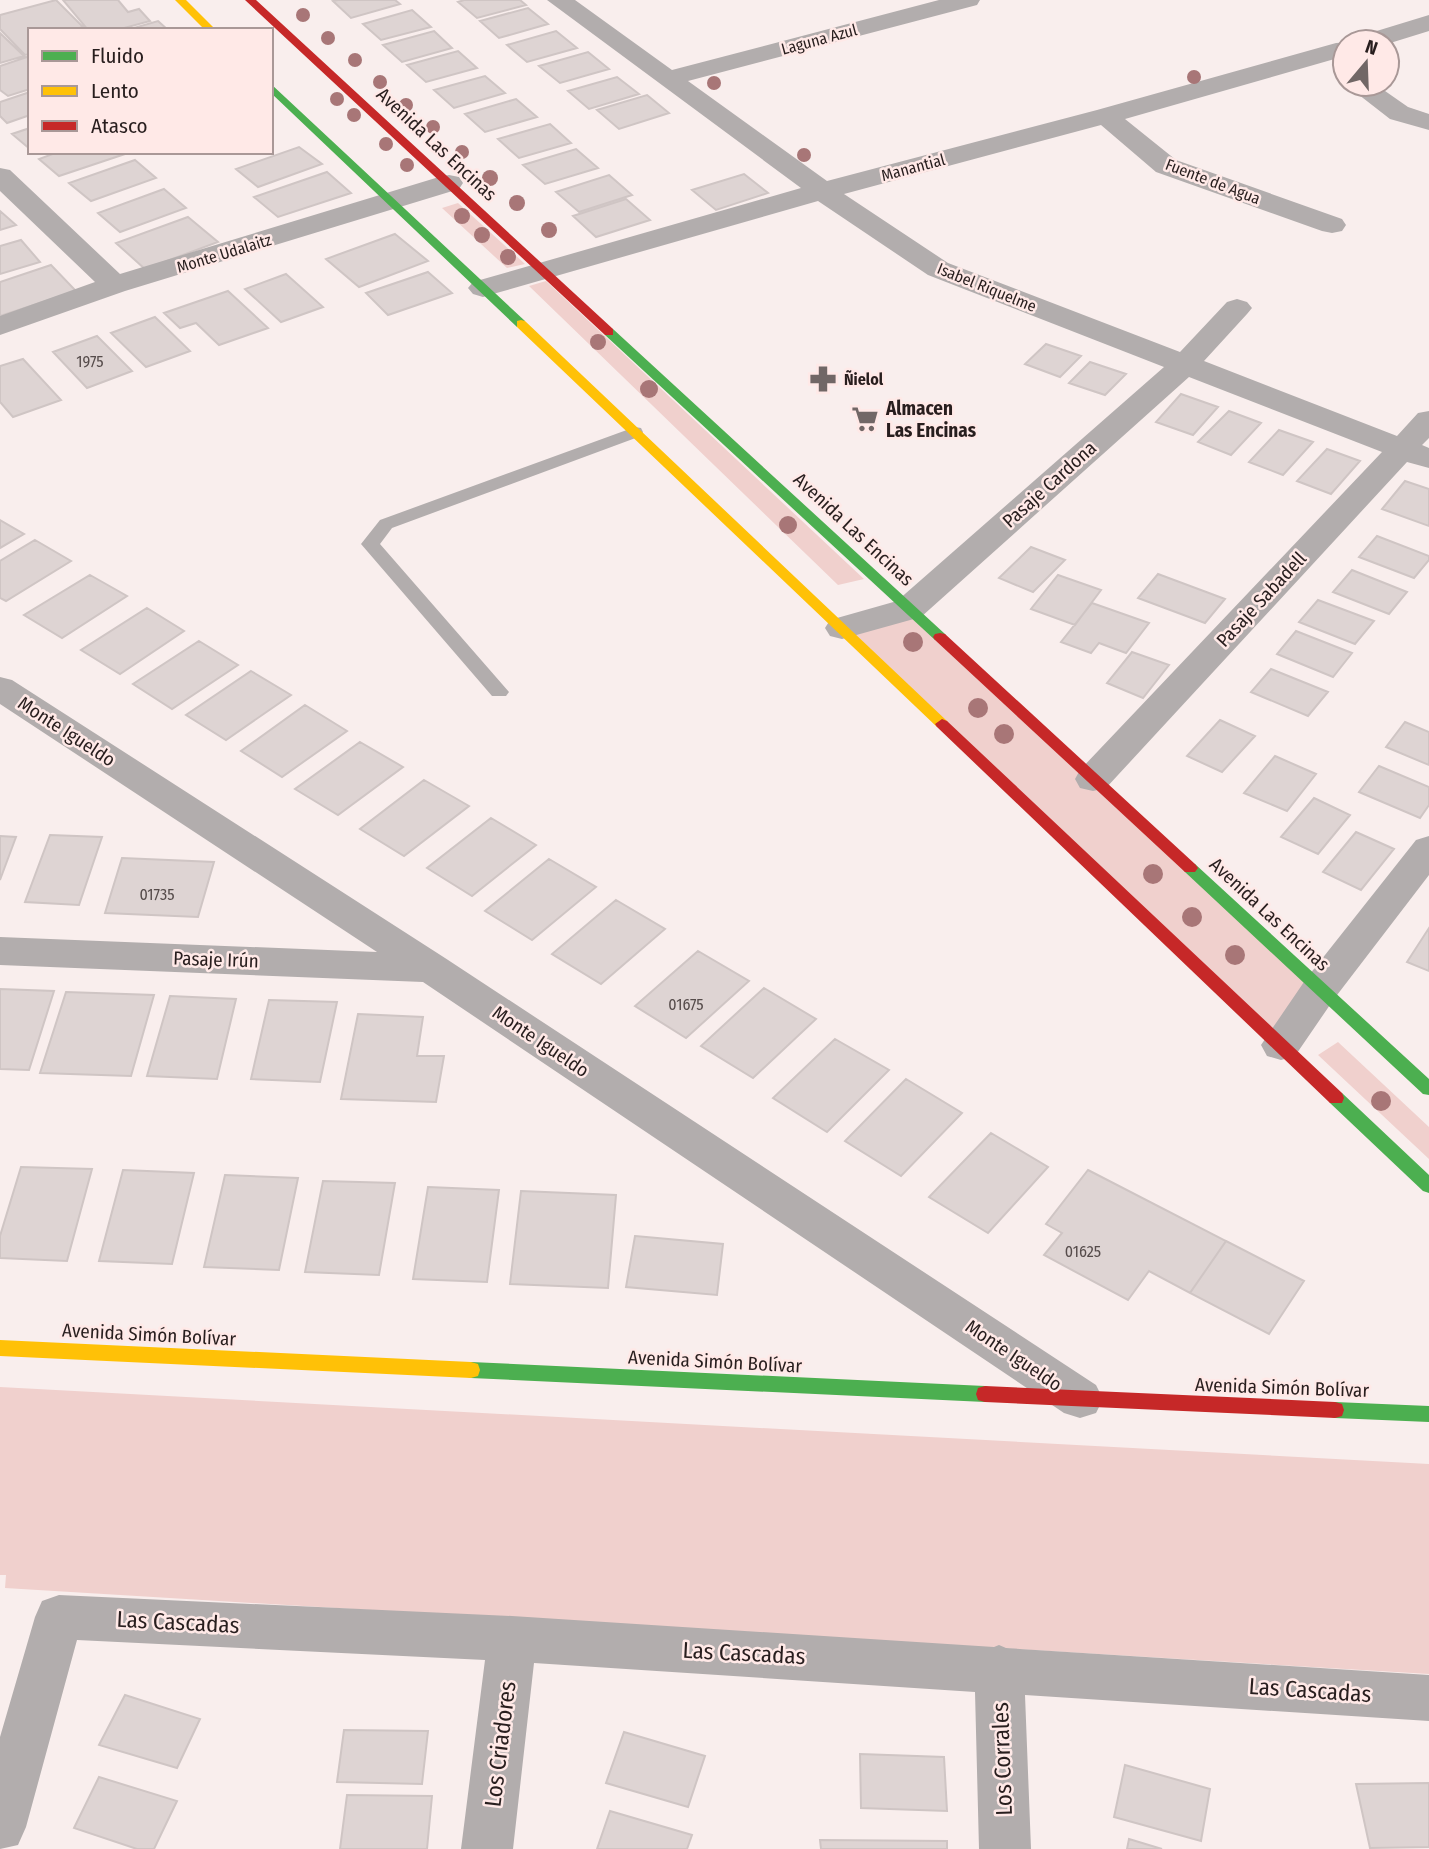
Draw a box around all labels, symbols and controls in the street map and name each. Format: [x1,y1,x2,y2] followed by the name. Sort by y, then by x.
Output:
[779,20,859,59] street label: Laguna Azul
[28,28,273,154] legend
[1331,28,1401,98] north arrow
[1362,35,1381,60] text: N
[91,43,144,69] text: Fluido
[91,78,139,104] text: Lento
[372,83,501,206] street label: Avenida Las Encinas
[91,113,148,139] text: Atasco
[879,150,947,185] street label: Manantial
[1163,155,1263,208] street label: Fuente de Agua
[174,230,274,277] street label: Monte Udalaitz
[934,259,1039,316] street label: Isabel Riquelme
[76,352,104,371] house number: 1975
[808,364,838,394] pharmacy icon: Ñielol
[844,370,884,389] place label: Ñielol
[885,397,977,442] place label: Almacen Las Encinas
[850,404,880,434] supermarket icon: Almacen Las Encinas
[998,436,1101,532] street label: Pasaje Cardona
[789,468,918,591] street label: Avenida Las Encinas
[1212,547,1311,652] street label: Pasaje Sabadell
[14,691,120,771] street label: Monte Igueldo
[1205,853,1334,976] street label: Avenida Las Encinas
[139,885,175,904] house number: 01735
[173,947,259,972] street label: Pasaje Irún
[668,995,704,1014] house number: 01675
[488,1001,593,1082] street label: Monte Igueldo
[1065,1242,1101,1261] house number: 01625
[961,1315,1066,1396] street label: Monte Igueldo
[61,1318,237,1351] street label: Avenida Simón Bolívar
[627,1345,803,1378] street label: Avenida Simón Bolívar
[1195,1373,1370,1402] street label: Avenida Simón Bolívar
[116,1605,240,1639] street label: Las Cascadas
[682,1636,806,1670] street label: Las Cascadas
[1248,1672,1372,1708] street label: Las Cascadas
[478,1679,522,1808] street label: Los Criadores
[986,1701,1018,1816] street label: Los Corrales

